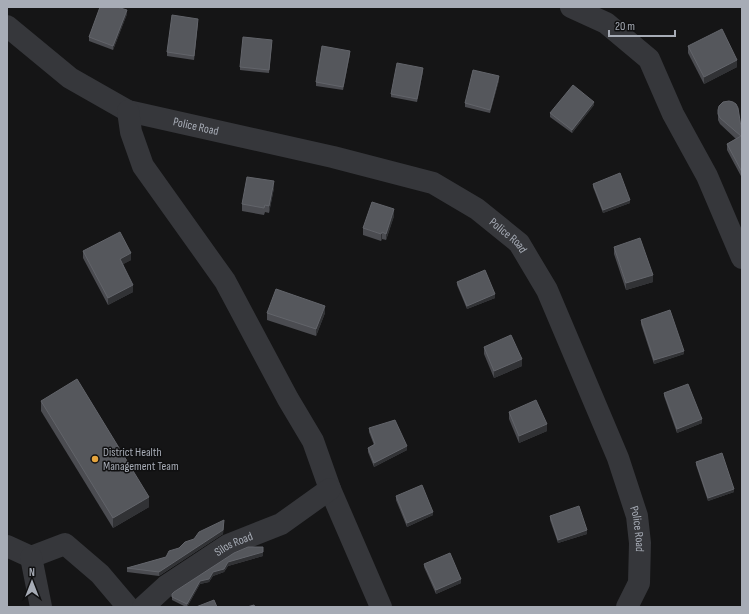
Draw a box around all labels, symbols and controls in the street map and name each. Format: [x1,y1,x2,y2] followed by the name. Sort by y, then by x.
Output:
[609,12,675,38] scale bar
[615,19,635,34] text: 20 m
[172,114,220,139] street label: Police Road
[486,215,530,256] street label: Police Road
[103,445,179,474] place label: District Health Management Team
[90,454,100,464] marker: District Health Management Team
[626,504,647,552] street label: Police Road
[212,529,255,560] street label: Silos Road
[12,562,52,602] north arrow
[29,566,35,579] text: N

